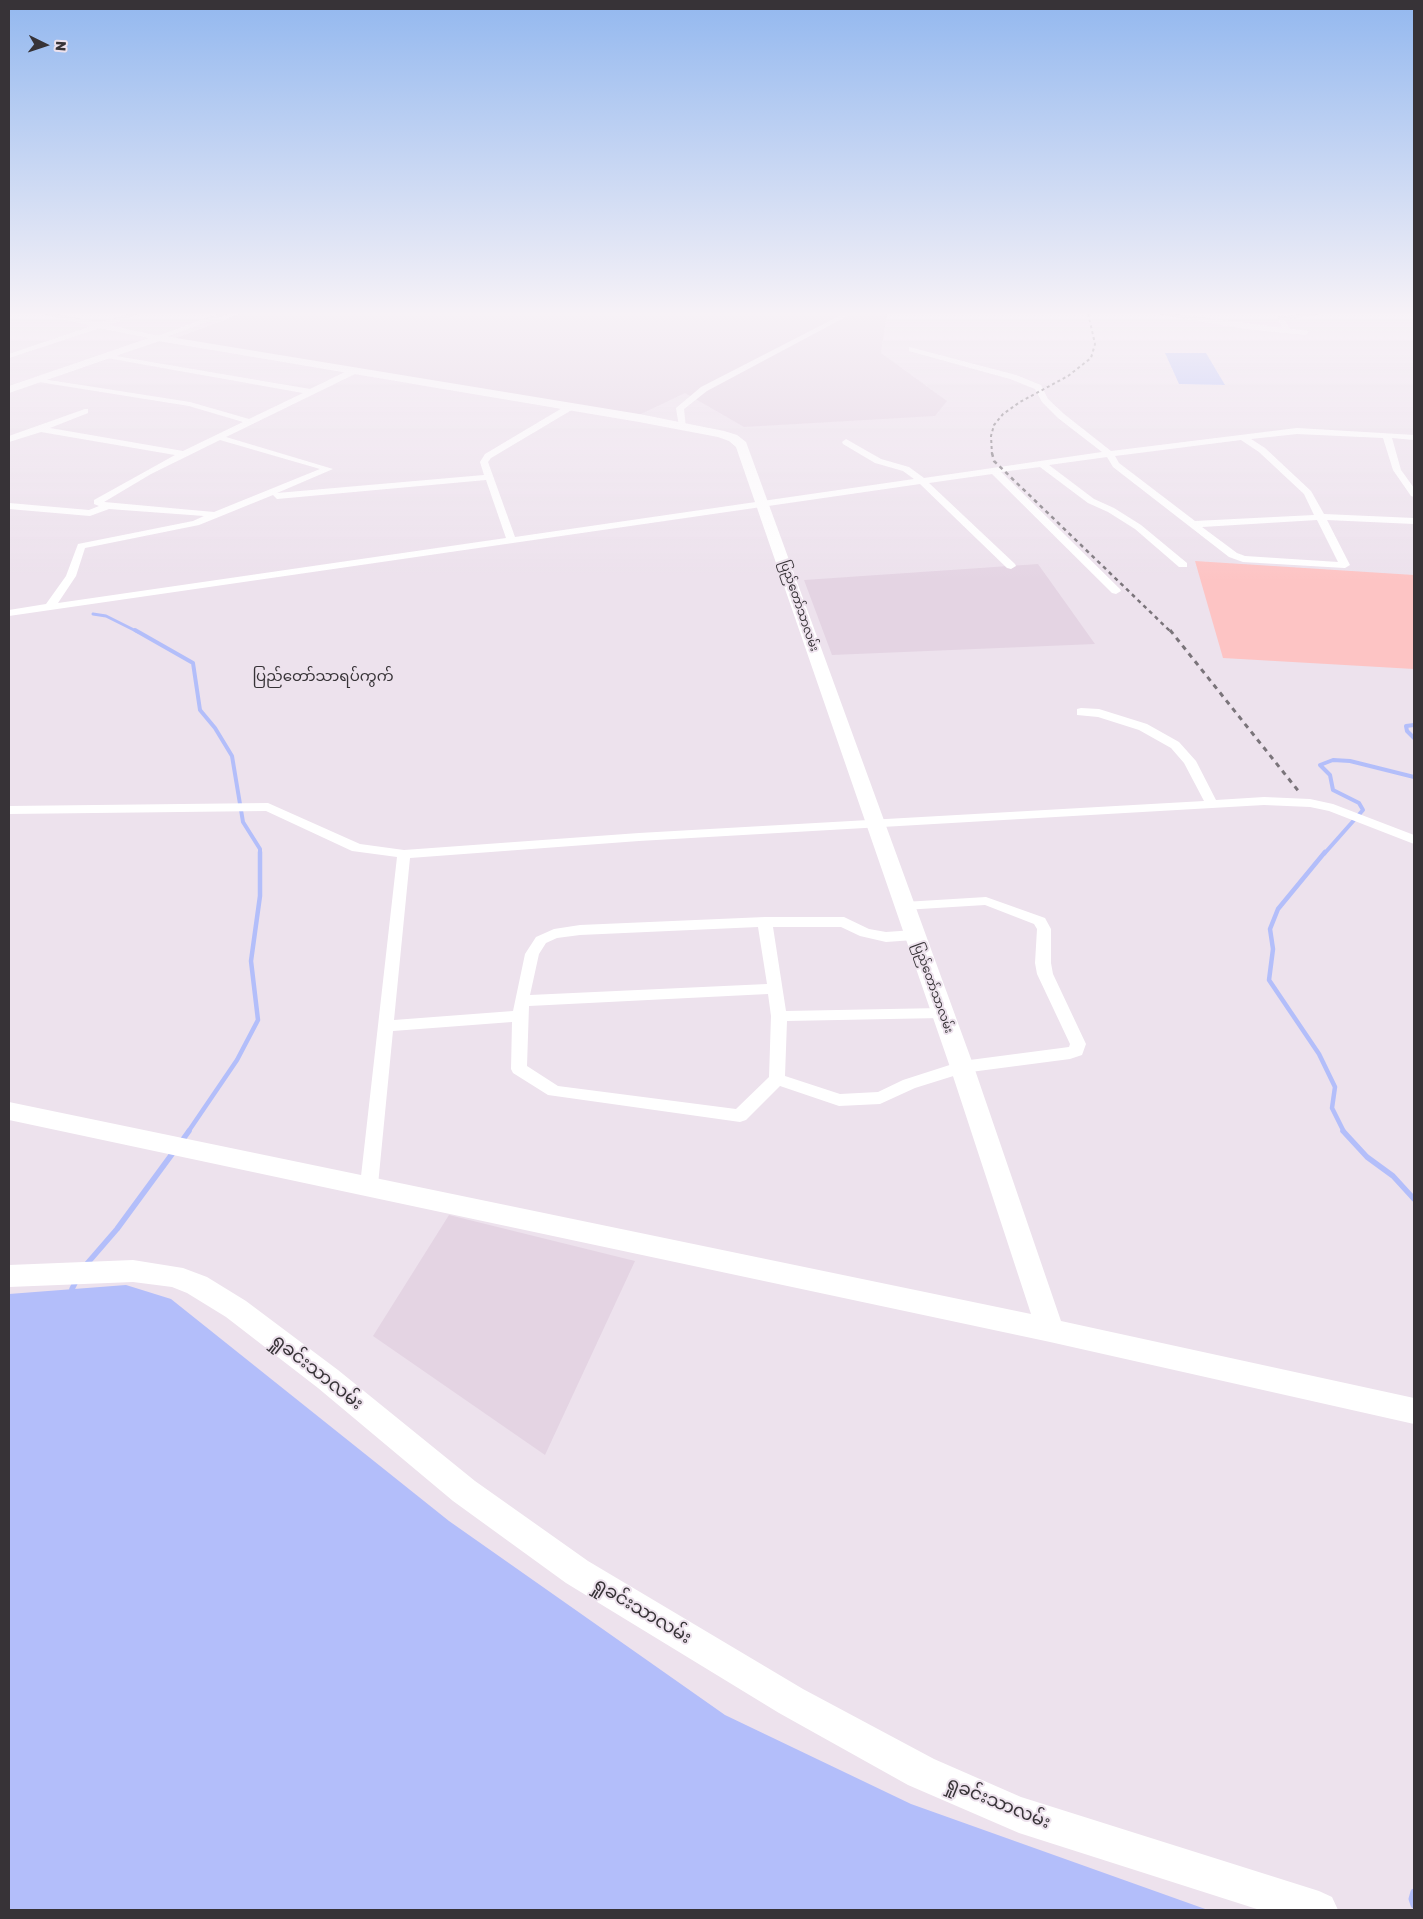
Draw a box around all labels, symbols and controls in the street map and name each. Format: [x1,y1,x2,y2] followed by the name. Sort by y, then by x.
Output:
[20,20,70,70] north arrow
[52,40,69,52] text: N
[777,559,821,653] street label: ပြည်တော်သာလမ်း
[252,668,394,686] district label: ပြည်တော်သာရပ်ကွက်
[910,941,956,1035] street label: ပြည်တော်သာလမ်း
[267,1329,367,1415] street label: ရှုခင်းသာလမ်း
[589,1573,695,1649] street label: ရှုခင်းသာလမ်း
[943,1772,1053,1834] street label: ရှုခင်းသာလမ်း

